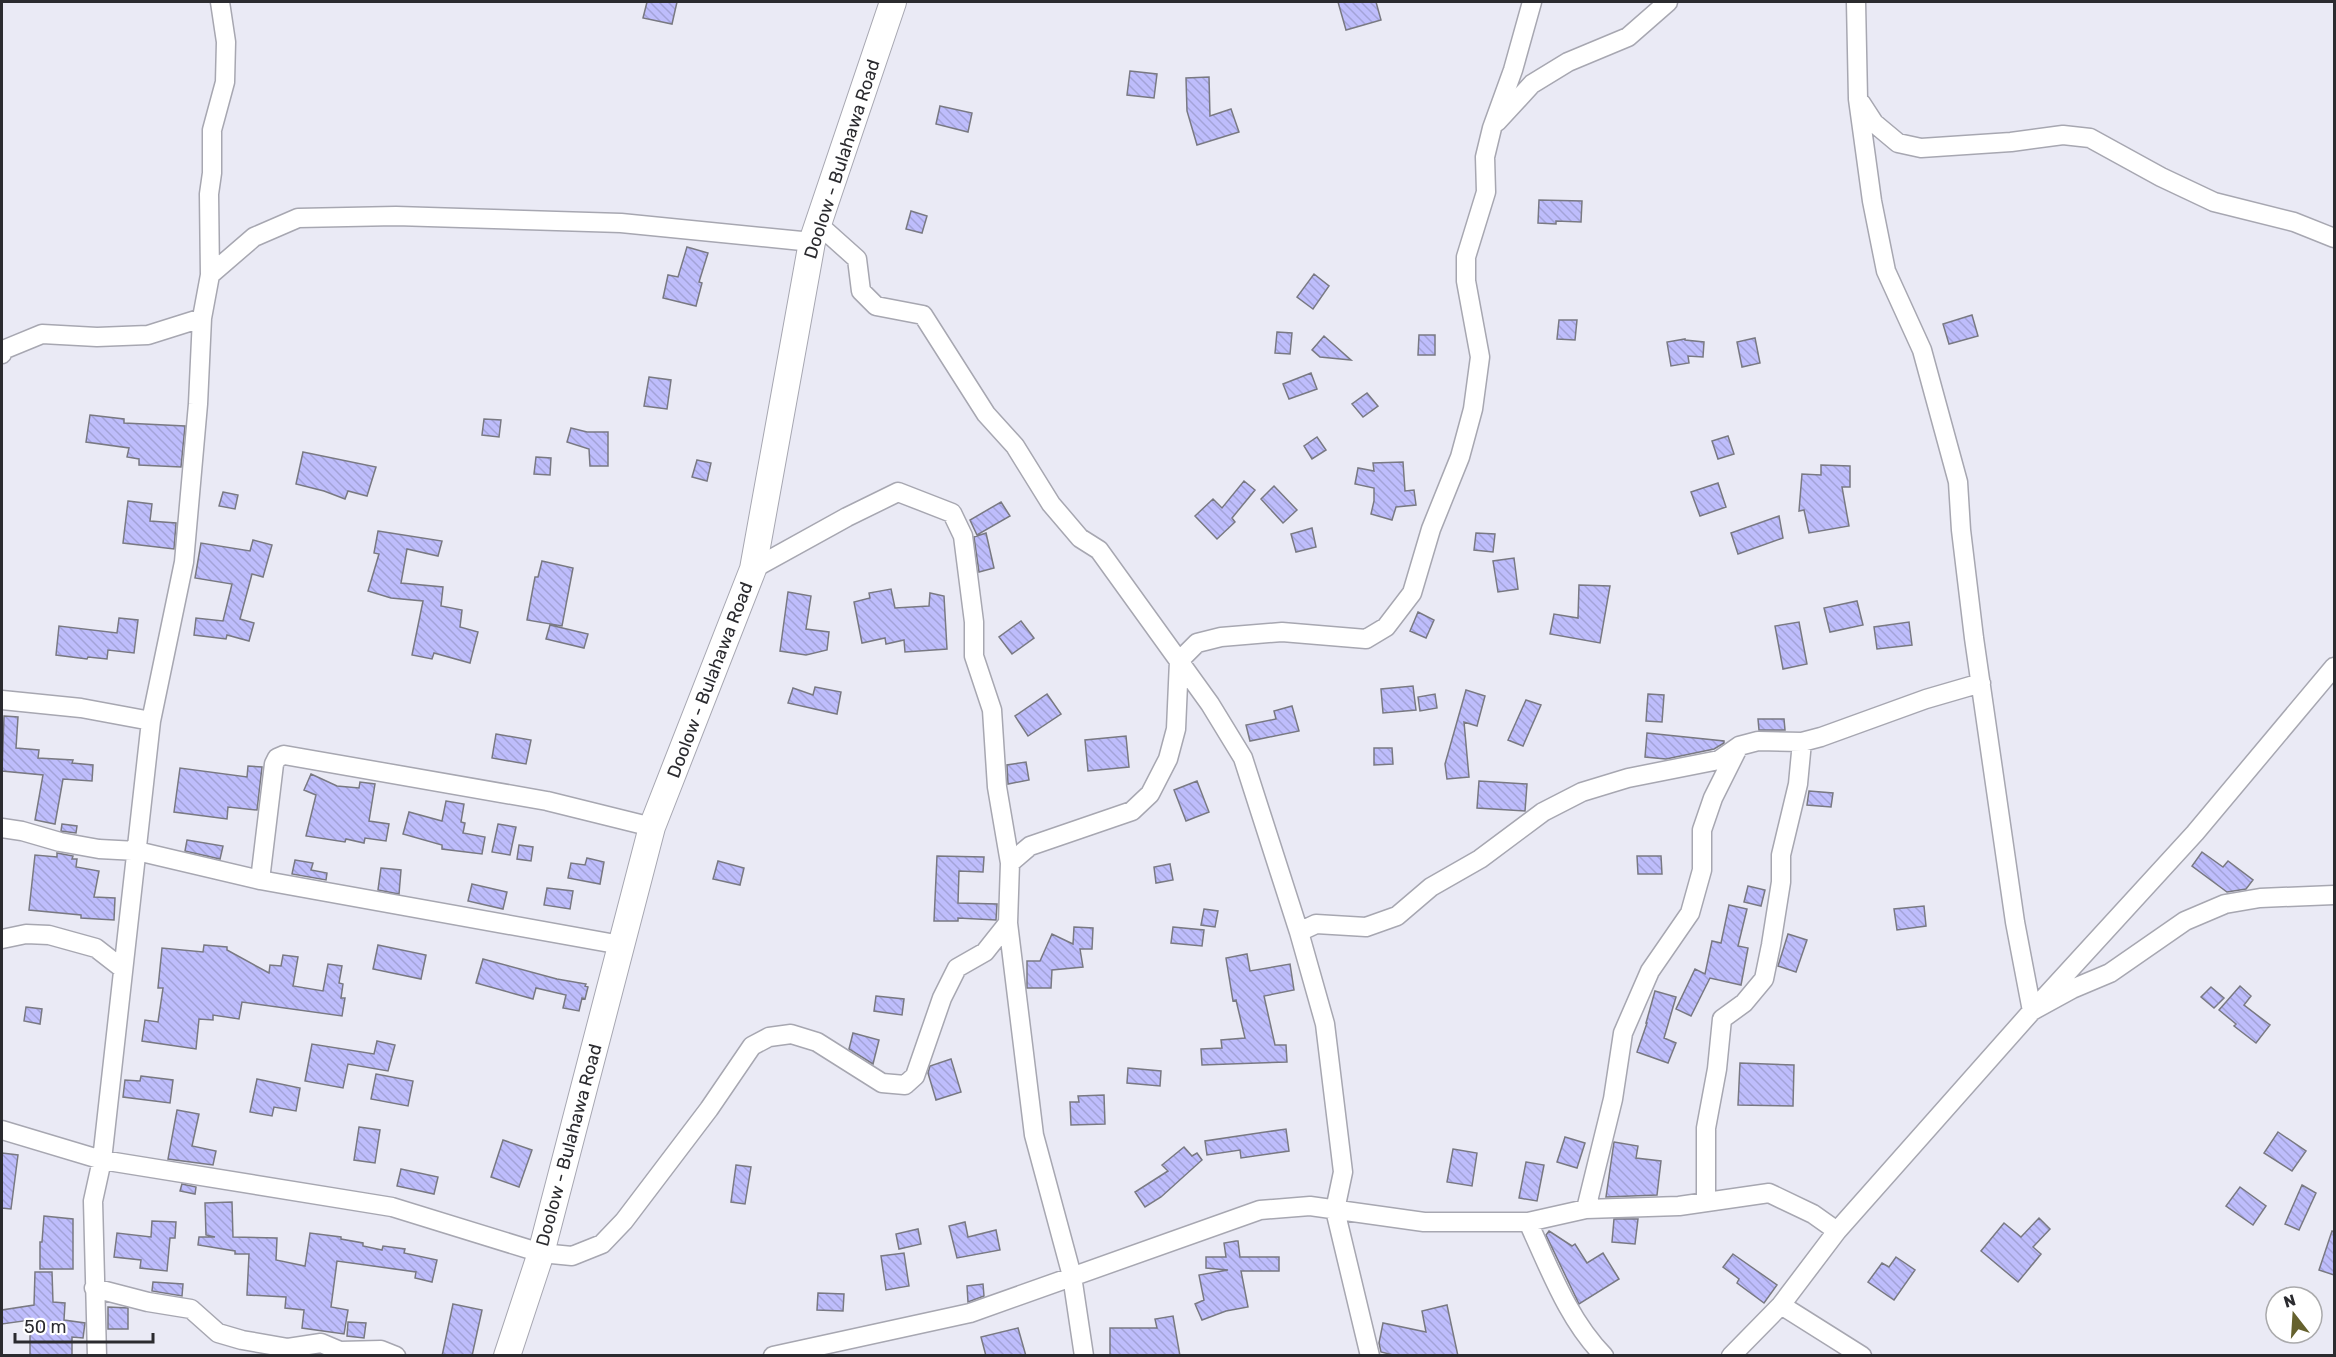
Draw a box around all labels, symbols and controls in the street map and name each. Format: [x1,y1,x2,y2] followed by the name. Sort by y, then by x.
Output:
[799,57,885,261] street label: Doolow - Bulahawa Road
[662,579,758,781] street label: Doolow - Bulahawa Road
[531,1042,607,1248] street label: Doolow - Bulahawa Road
[2264,1285,2324,1345] north arrow
[2281,1290,2298,1312] text: N
[15,1306,153,1344] scale bar
[24,1316,67,1338] text: 50 m

